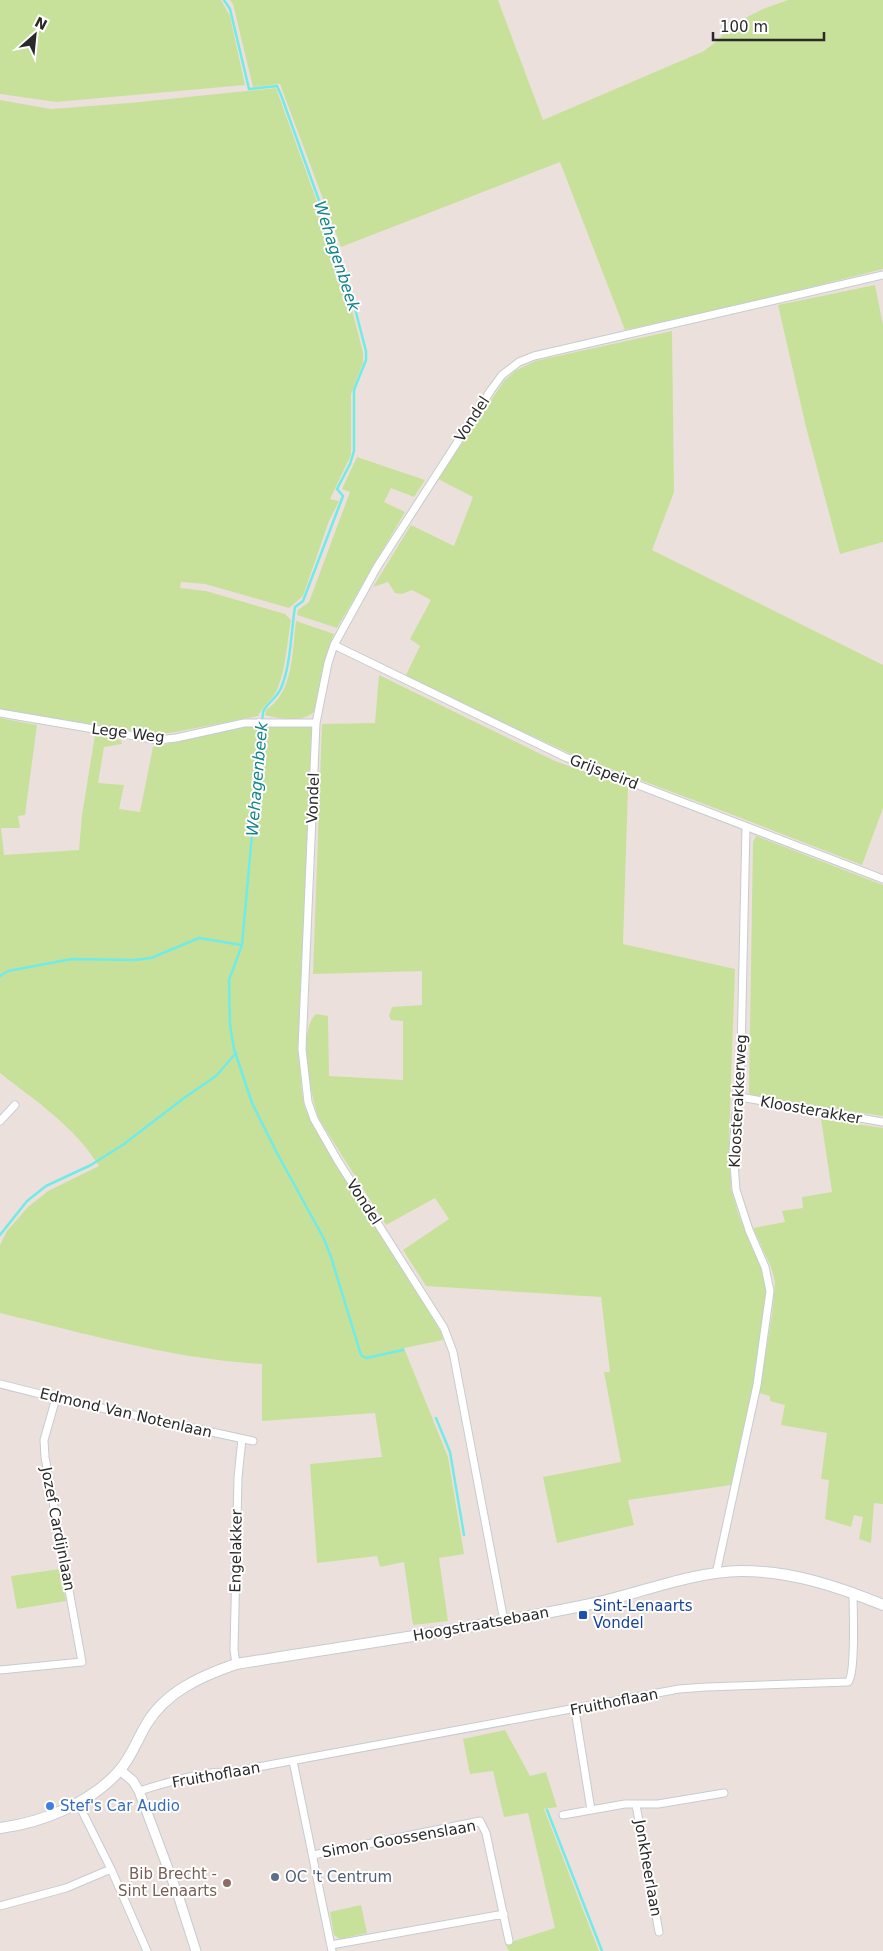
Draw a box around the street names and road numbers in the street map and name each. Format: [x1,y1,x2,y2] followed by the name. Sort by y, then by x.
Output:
[451,393,493,445] street label: Vondel
[90,720,166,746] street label: Lege Weg
[567,751,641,793] street label: Grijspeird
[303,772,323,824] street label: Vondel
[726,1034,750,1168] street label: Kloosterakkerweg
[759,1092,864,1128] street label: Kloosterakker
[343,1176,385,1228] street label: Vondel
[38,1384,214,1442] street label: Edmond Van Notenlaan
[37,1465,79,1592] street label: Jozef Cardijnlaan
[226,1508,246,1593] street label: Engelakker
[412,1603,550,1645] street label: Hoogstraatsebaan
[568,1685,660,1719] street label: Fruithoflaan
[170,1758,262,1792] street label: Fruithoflaan
[321,1817,477,1861] street label: Simon Goossenslaan
[630,1817,665,1918] street label: Jonkheerlaan

